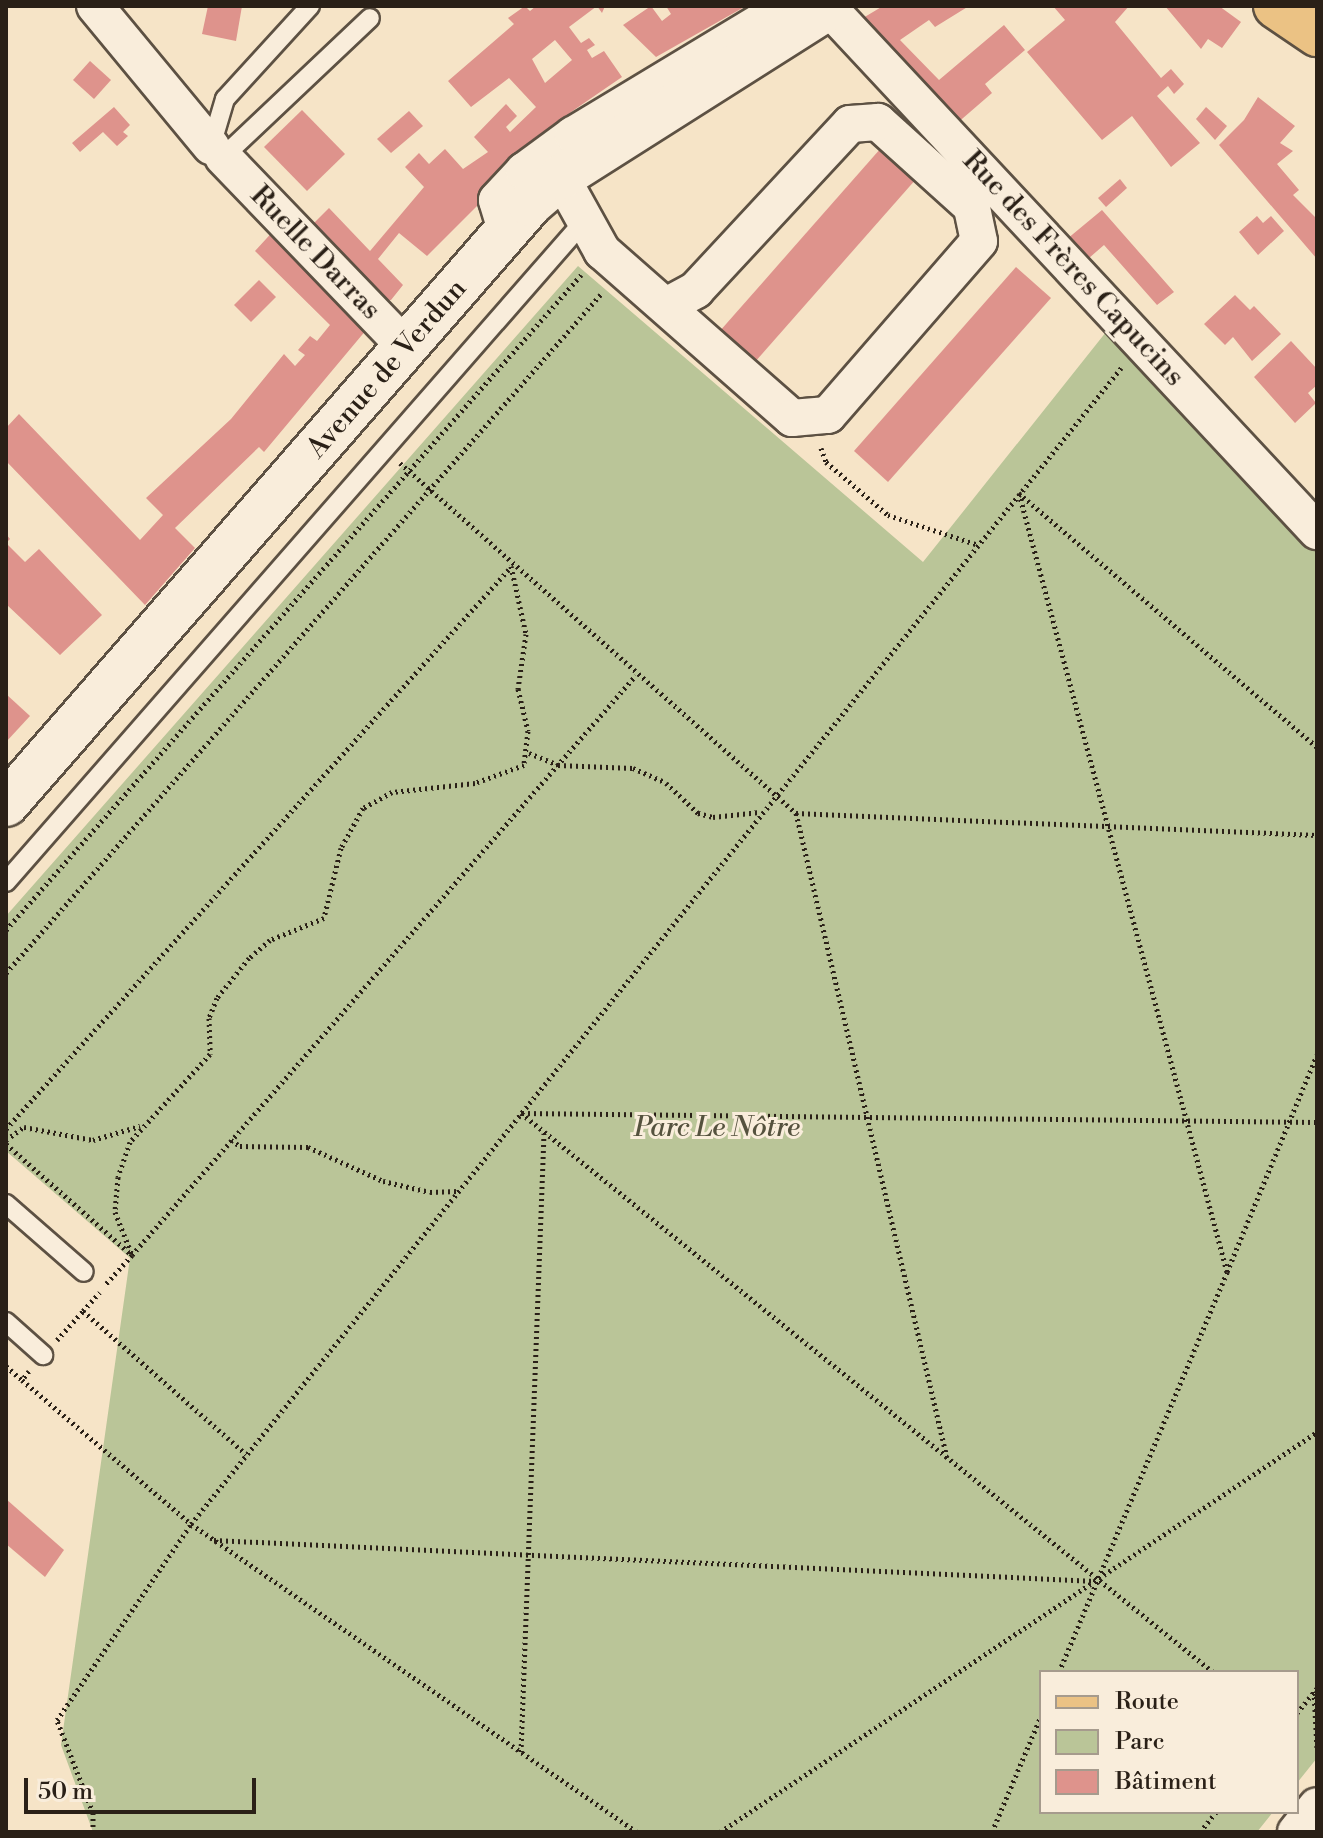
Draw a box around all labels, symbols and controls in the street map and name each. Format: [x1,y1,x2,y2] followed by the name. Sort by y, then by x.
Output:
[955,144,1191,394] street label: Rue des Frères Capucins
[243,179,387,327] street label: Ruelle Darras
[300,273,474,465] street label: Avenue de Verdun
[634,1111,800,1145] park label: Parc Le Nôtre
[1039,1670,1299,1814] legend
[1115,1687,1179,1717] text: Route
[1115,1727,1165,1757] text: Parc
[28,1762,260,1812] scale bar
[1115,1767,1216,1797] text: Bâtiment
[38,1777,93,1807] text: 50 m

